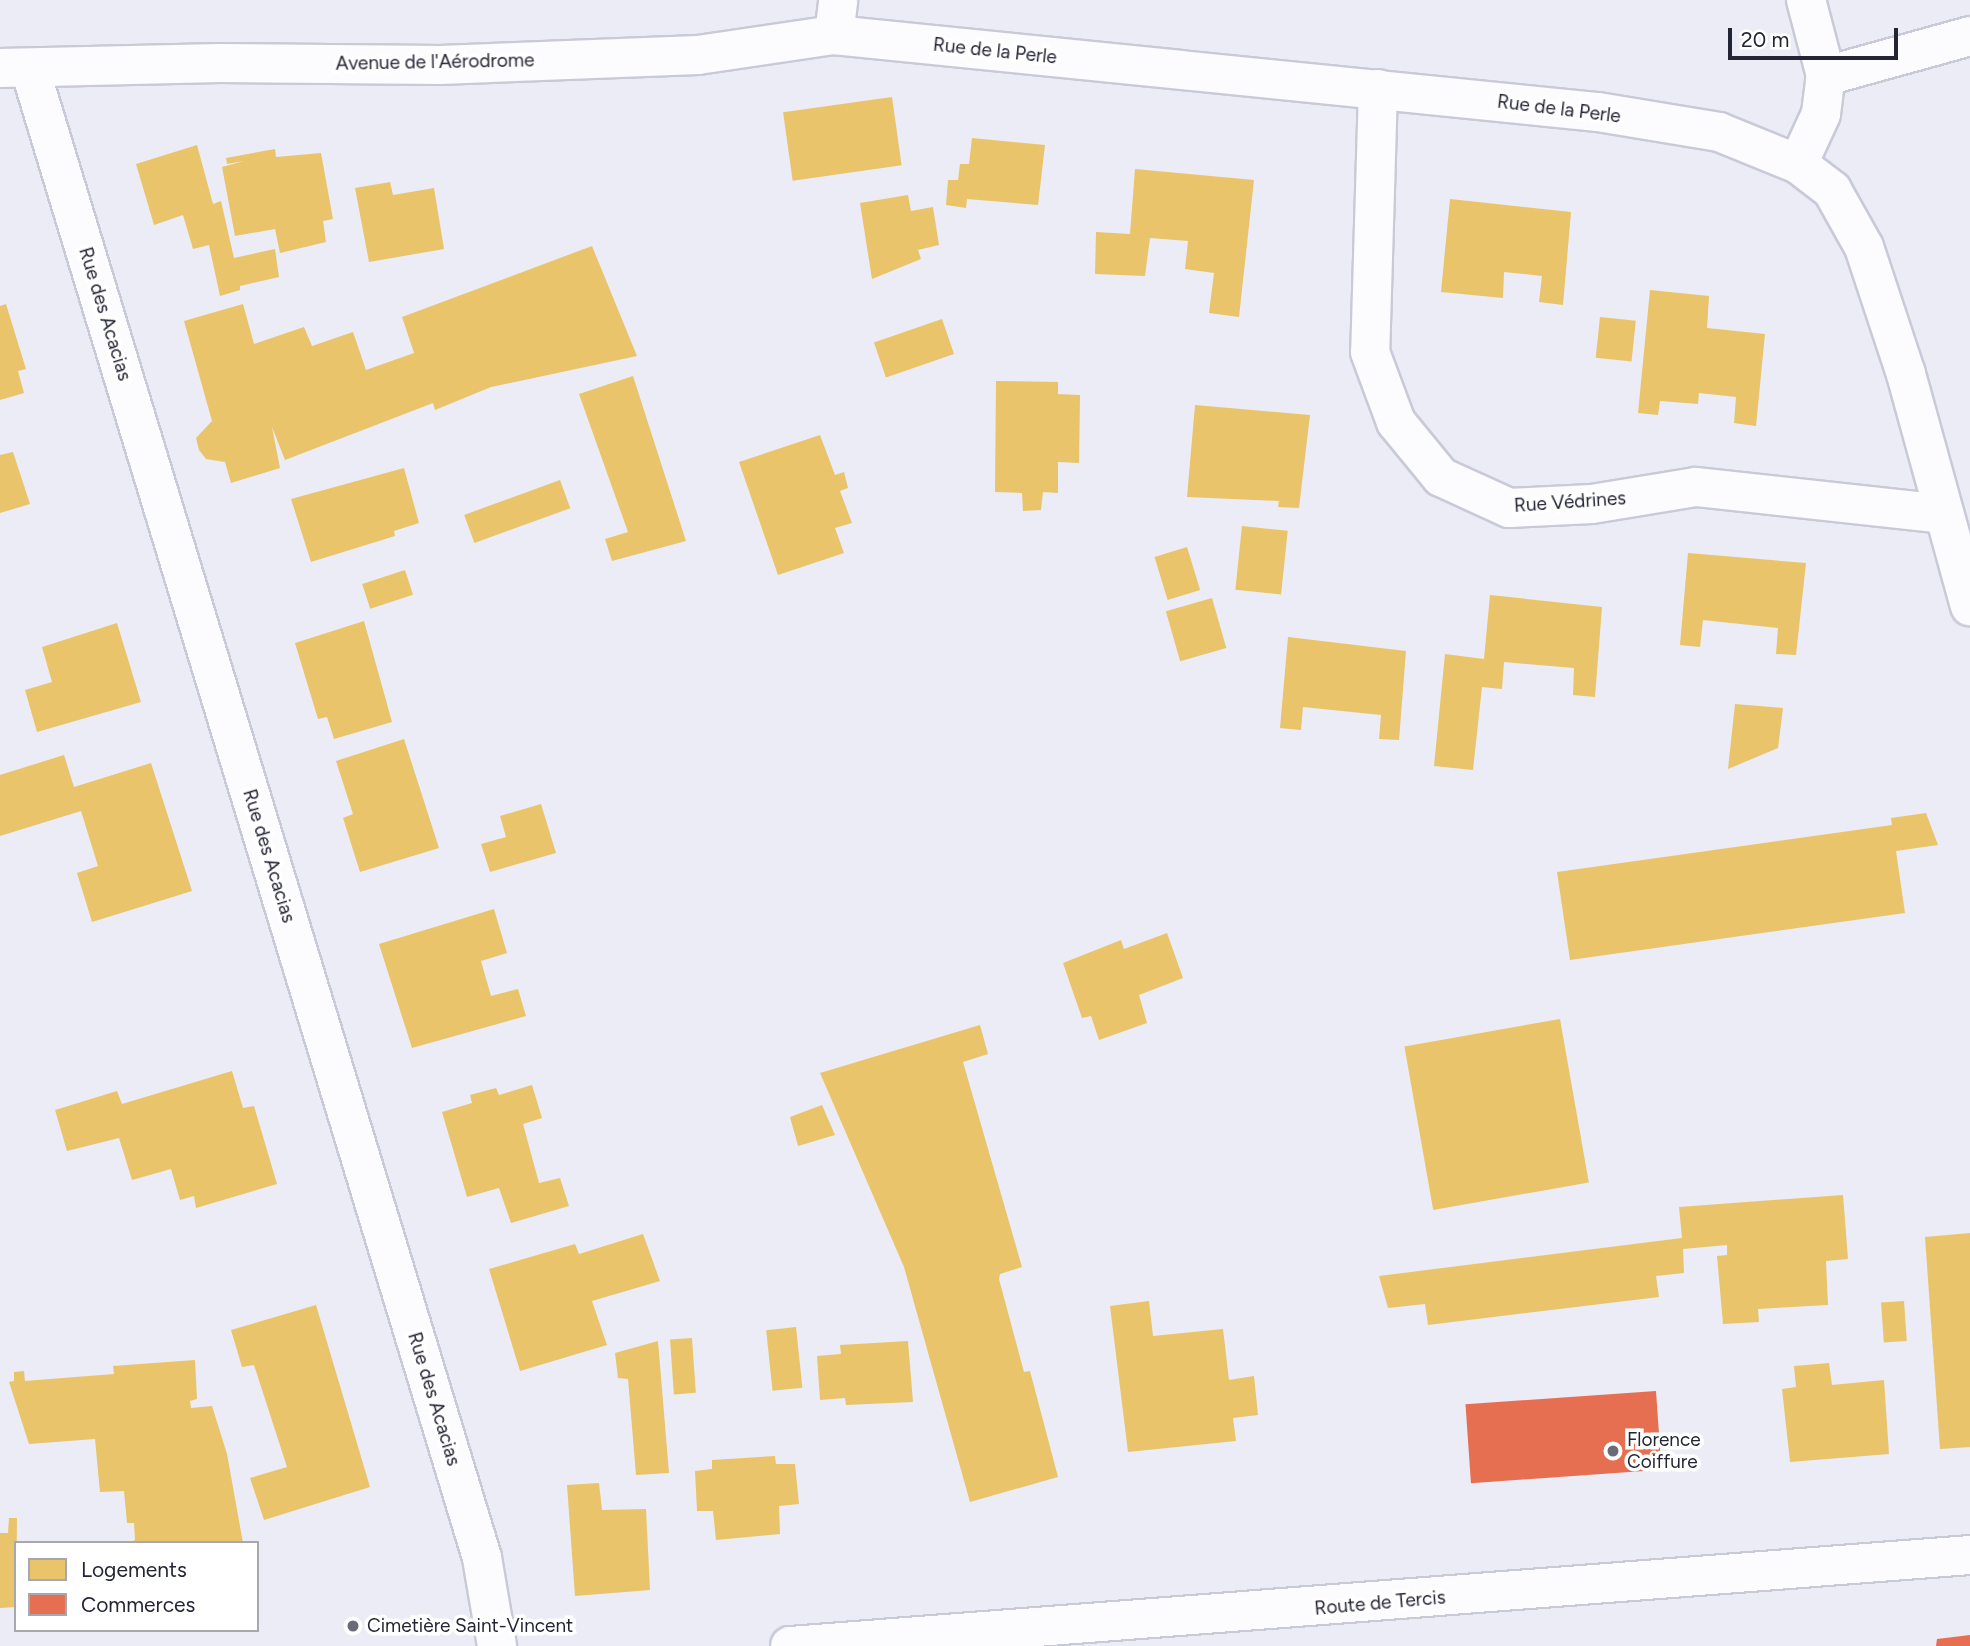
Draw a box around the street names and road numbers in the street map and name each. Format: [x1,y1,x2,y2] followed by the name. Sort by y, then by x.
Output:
[932,33,1058,69] street label: Rue de la Perle
[335,49,535,75] street label: Avenue de l'Aérodrome
[1496,90,1622,128] street label: Rue de la Perle
[74,244,136,384] street label: Rue des Acacias
[1513,487,1627,517] street label: Rue Védrines
[238,786,300,926] street label: Rue des Acacias
[403,1329,465,1469] street label: Rue des Acacias
[1313,1586,1447,1620] street label: Route de Tercis

